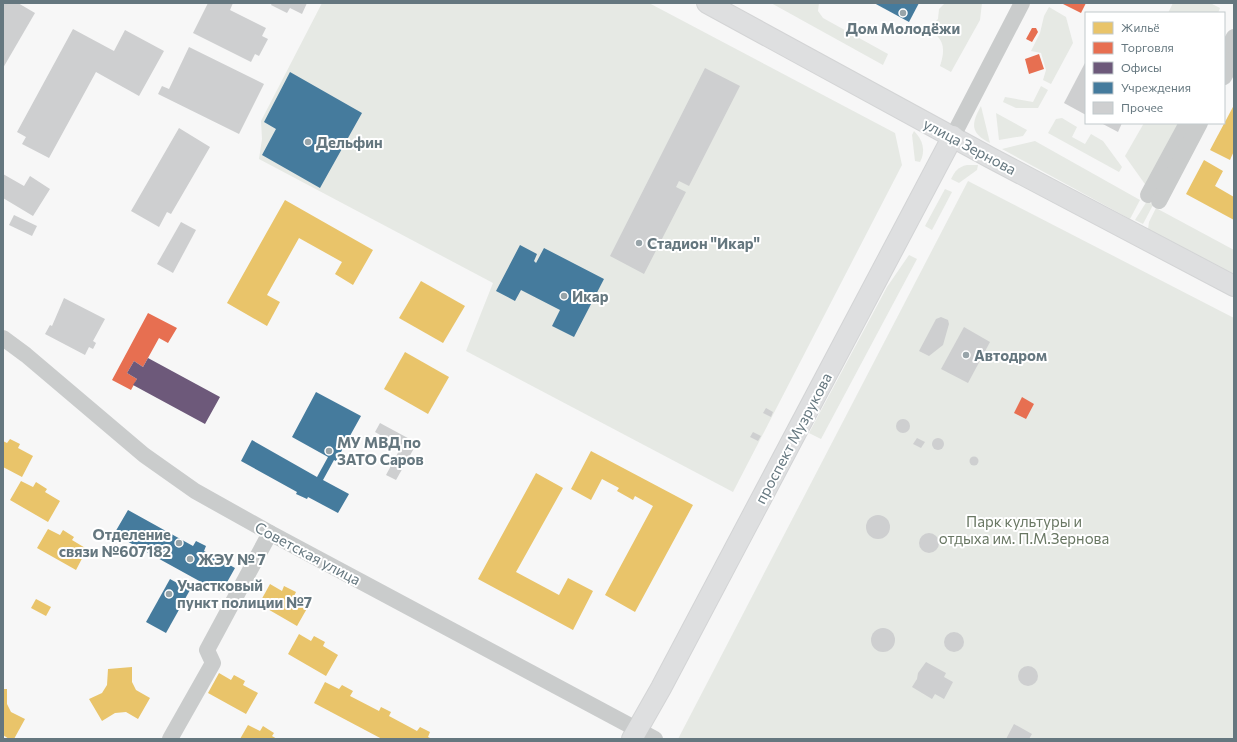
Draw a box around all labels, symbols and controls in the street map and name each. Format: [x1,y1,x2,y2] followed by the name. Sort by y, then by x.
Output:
[898,8,908,18] marker: Дом Молодёжи
[1085,12,1225,124] legend
[846,19,960,37] place label: Дом Молодёжи
[1121,20,1160,34] text: Жильё
[1121,40,1174,54] text: Торговля
[1121,60,1162,74] text: Офисы
[1121,80,1191,94] text: Учреждения
[1121,100,1163,114] text: Прочее
[921,114,1019,178] street label: улица Зернова
[316,133,383,151] place label: Дельфин
[303,137,313,147] marker: Дельфин
[647,234,760,252] place label: Стадион "Икар"
[634,238,644,248] marker: Стадион "Икар"
[572,287,609,305] place label: Икар
[559,291,569,301] marker: Икар
[974,346,1047,364] place label: Автодром
[961,350,971,360] marker: Автодром
[751,369,835,507] street label: проспект Музрукова
[337,433,424,468] place label: МУ МВД по ЗАТО Саров
[324,446,334,456] marker: МУ МВД по ЗАТО Саров
[939,512,1109,547] park label: Парк культуры и отдыха им. П.М.Зернова
[252,518,364,588] street label: Советская улица
[59,525,171,560] place label: Отделение связи №607182
[174,538,184,548] marker: Отделение связи №607182
[198,550,266,568] place label: ЖЭУ № 7
[185,554,195,564] marker: ЖЭУ № 7
[177,576,312,611] place label: Участковый пункт полиции №7
[164,589,174,599] marker: Участковый пункт полиции №7

